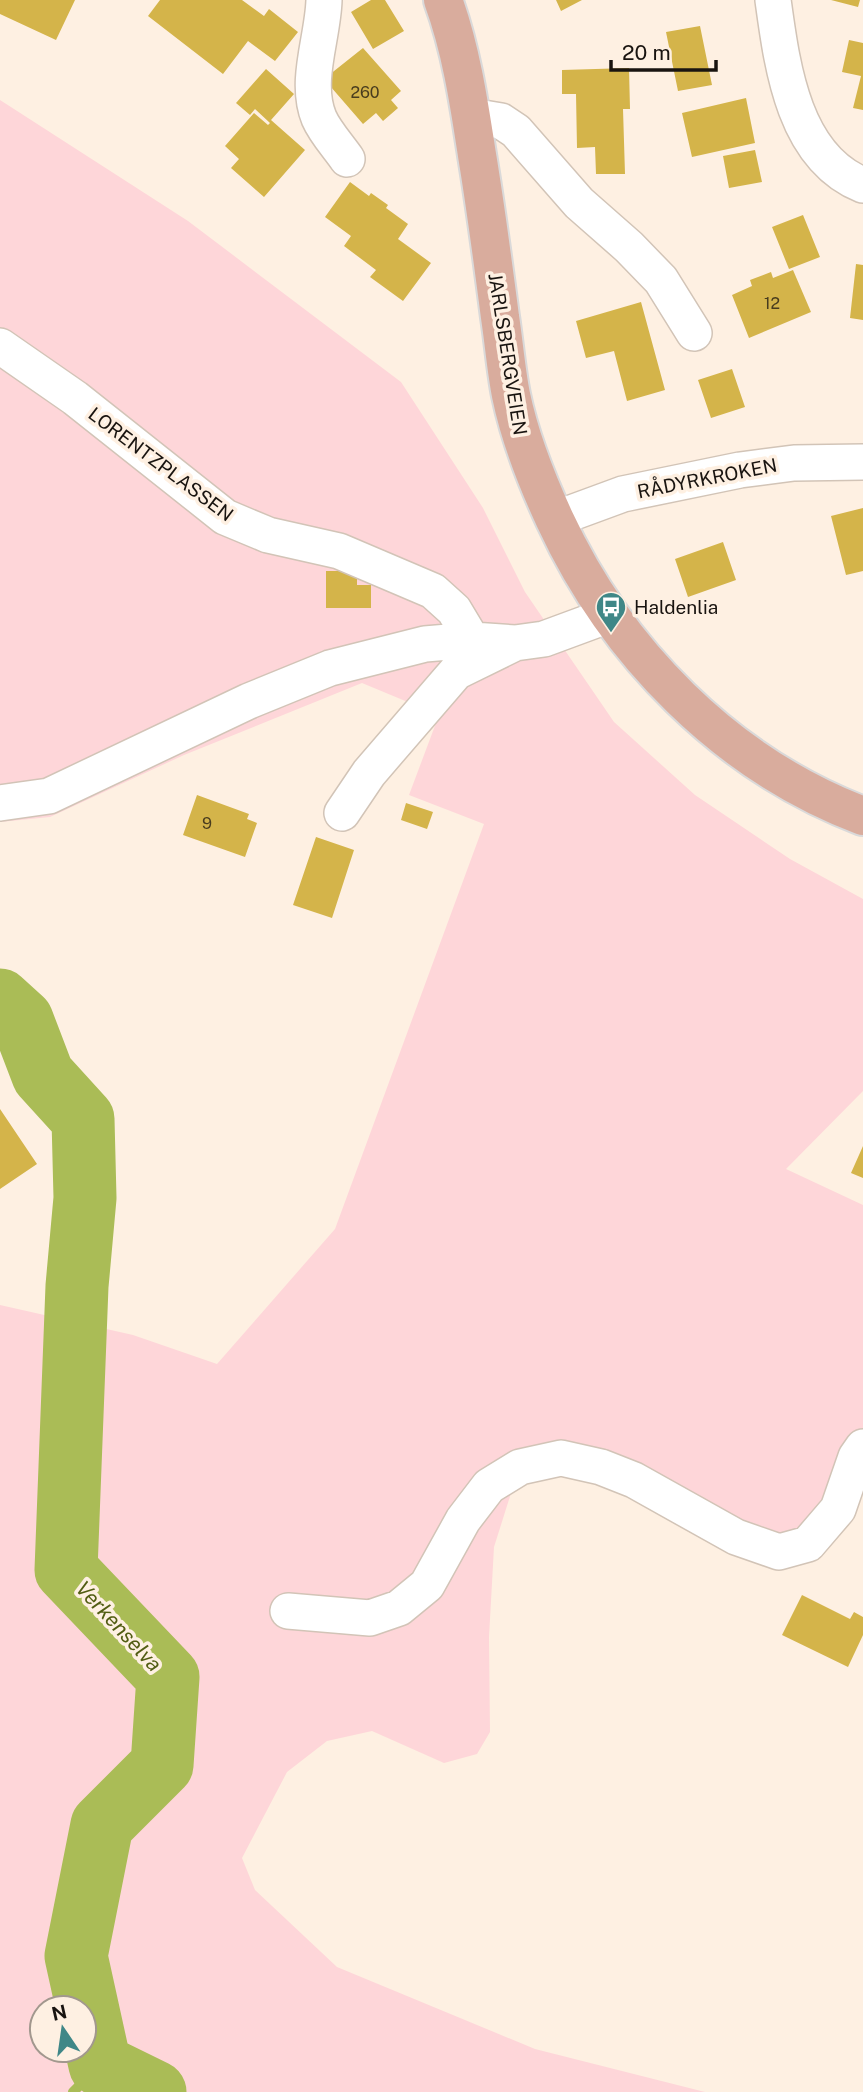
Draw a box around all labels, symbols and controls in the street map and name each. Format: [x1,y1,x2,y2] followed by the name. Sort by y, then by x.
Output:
[611,28,716,72] scale bar
[622,40,671,65] text: 20 m
[350,83,380,102] house number: 260
[484,271,532,437] street label: JARLSBERGVEIEN
[764,294,780,313] house number: 12
[84,402,238,526] street label: LORENTZPLASSEN
[635,453,779,502] street label: RÅDYRKROKEN
[594,590,628,634] bus stop icon: Haldenlia
[634,596,718,618] place label: Haldenlia
[202,814,212,833] house number: 9
[71,1576,167,1676] water label: Verkenselva
[28,1994,98,2064] north arrow
[49,2000,69,2025] text: N

